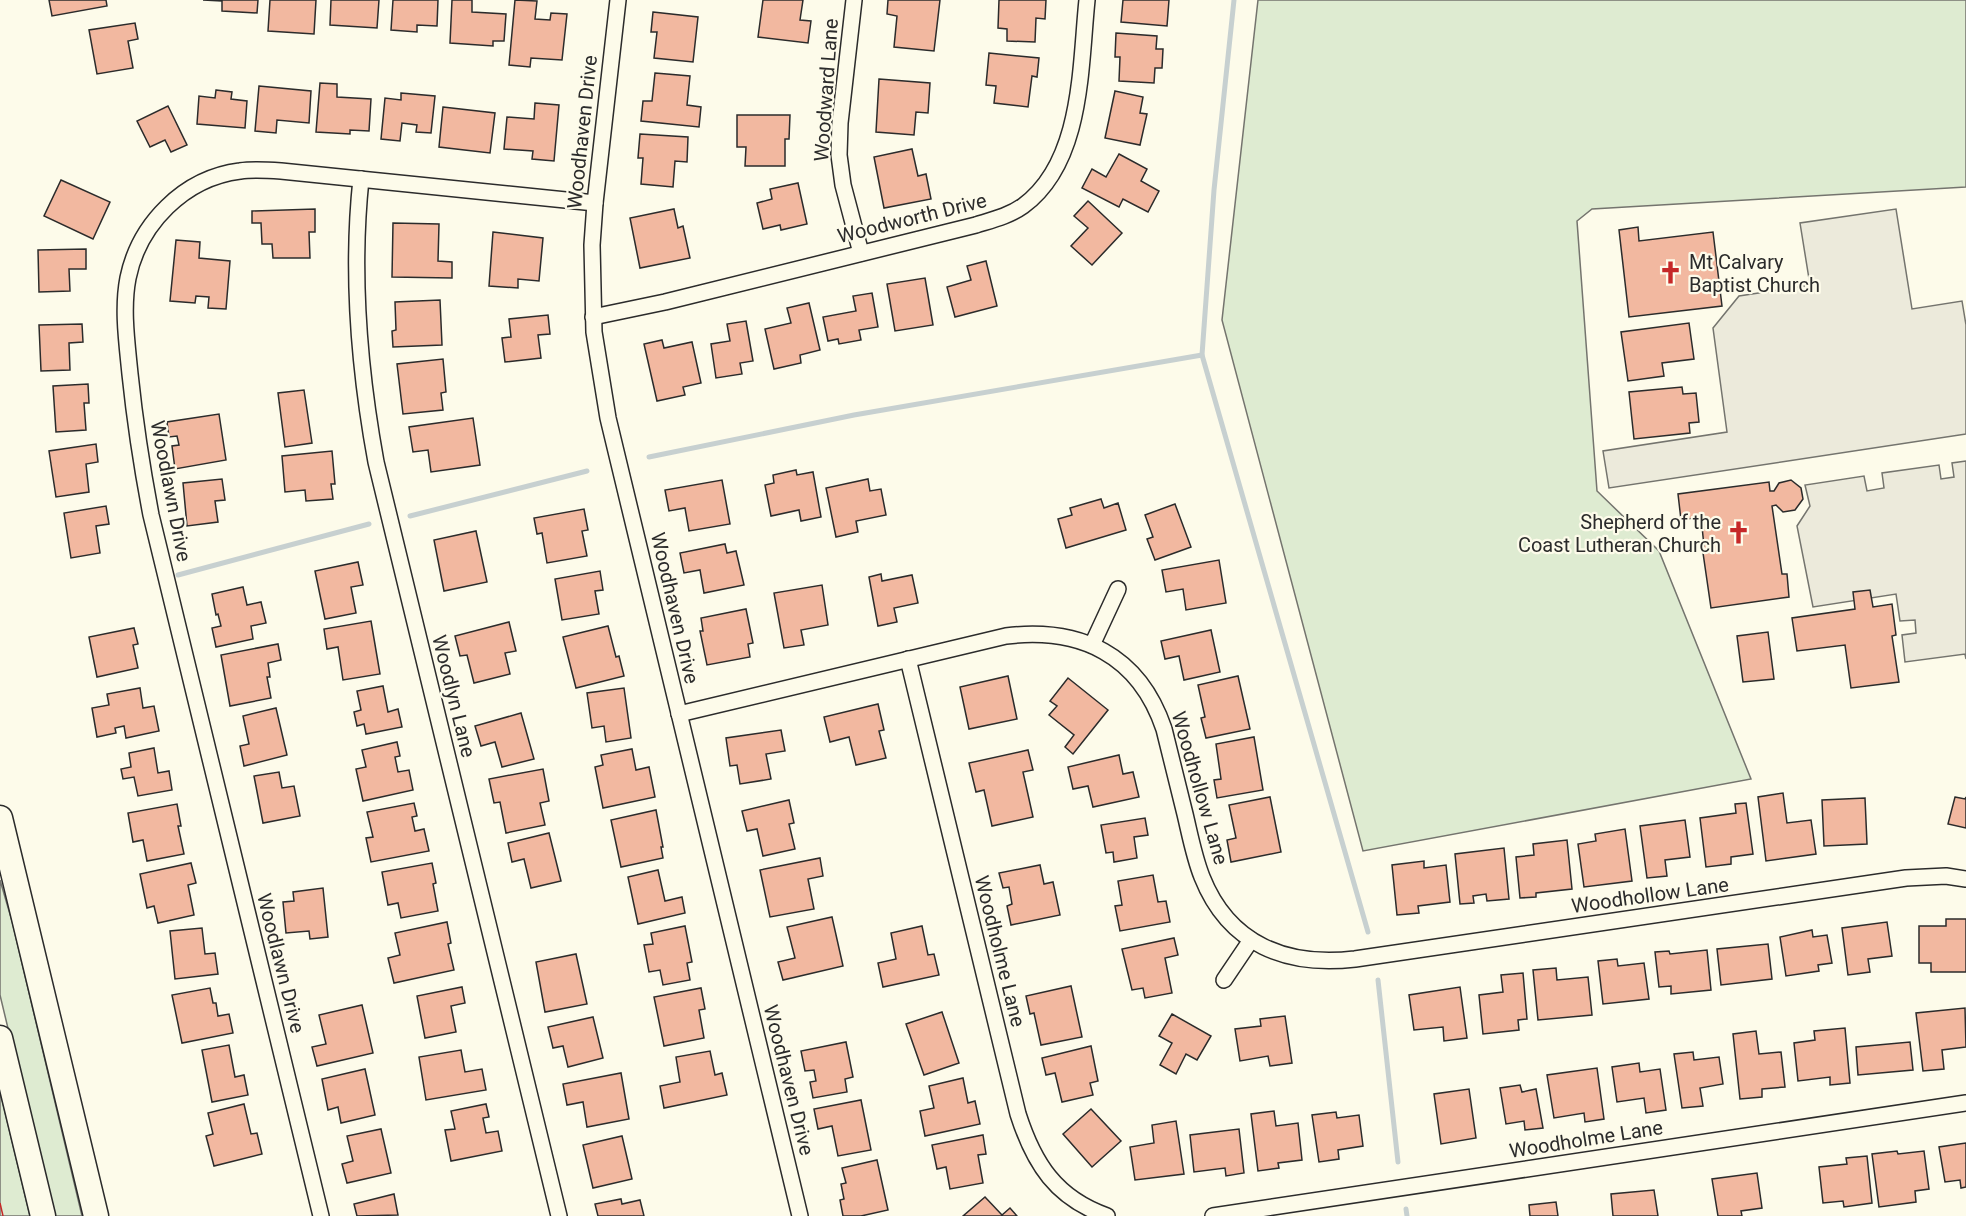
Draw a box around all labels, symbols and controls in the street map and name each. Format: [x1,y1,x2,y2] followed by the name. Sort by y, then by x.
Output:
[809,18,843,162] street label: Woodward Lane
[562,54,602,210] street label: Woodhaven Drive
[835,188,989,248] street label: Woodworth Drive
[1689,250,1820,297] place label: Mt Calvary Baptist Church
[1658,260,1684,286] church icon: Mt Calvary Baptist Church
[146,418,196,564] street label: Woodlawn Drive
[1518,510,1721,557] place label: Shepherd of the Coast Lutheran Church
[1726,520,1752,546] church icon: Shepherd of the Coast Lutheran Church
[646,530,704,686] street label: Woodhaven Drive
[427,632,481,760] street label: Woodlyn Lane
[1167,709,1233,867] street label: Woodhollow Lane
[1570,872,1730,918] street label: Woodhollow Lane
[970,873,1030,1029] street label: Woodholme Lane
[252,891,310,1035] street label: Woodlawn Drive
[759,1002,819,1158] street label: Woodhaven Drive
[1507,1115,1665,1163] street label: Woodholme Lane

